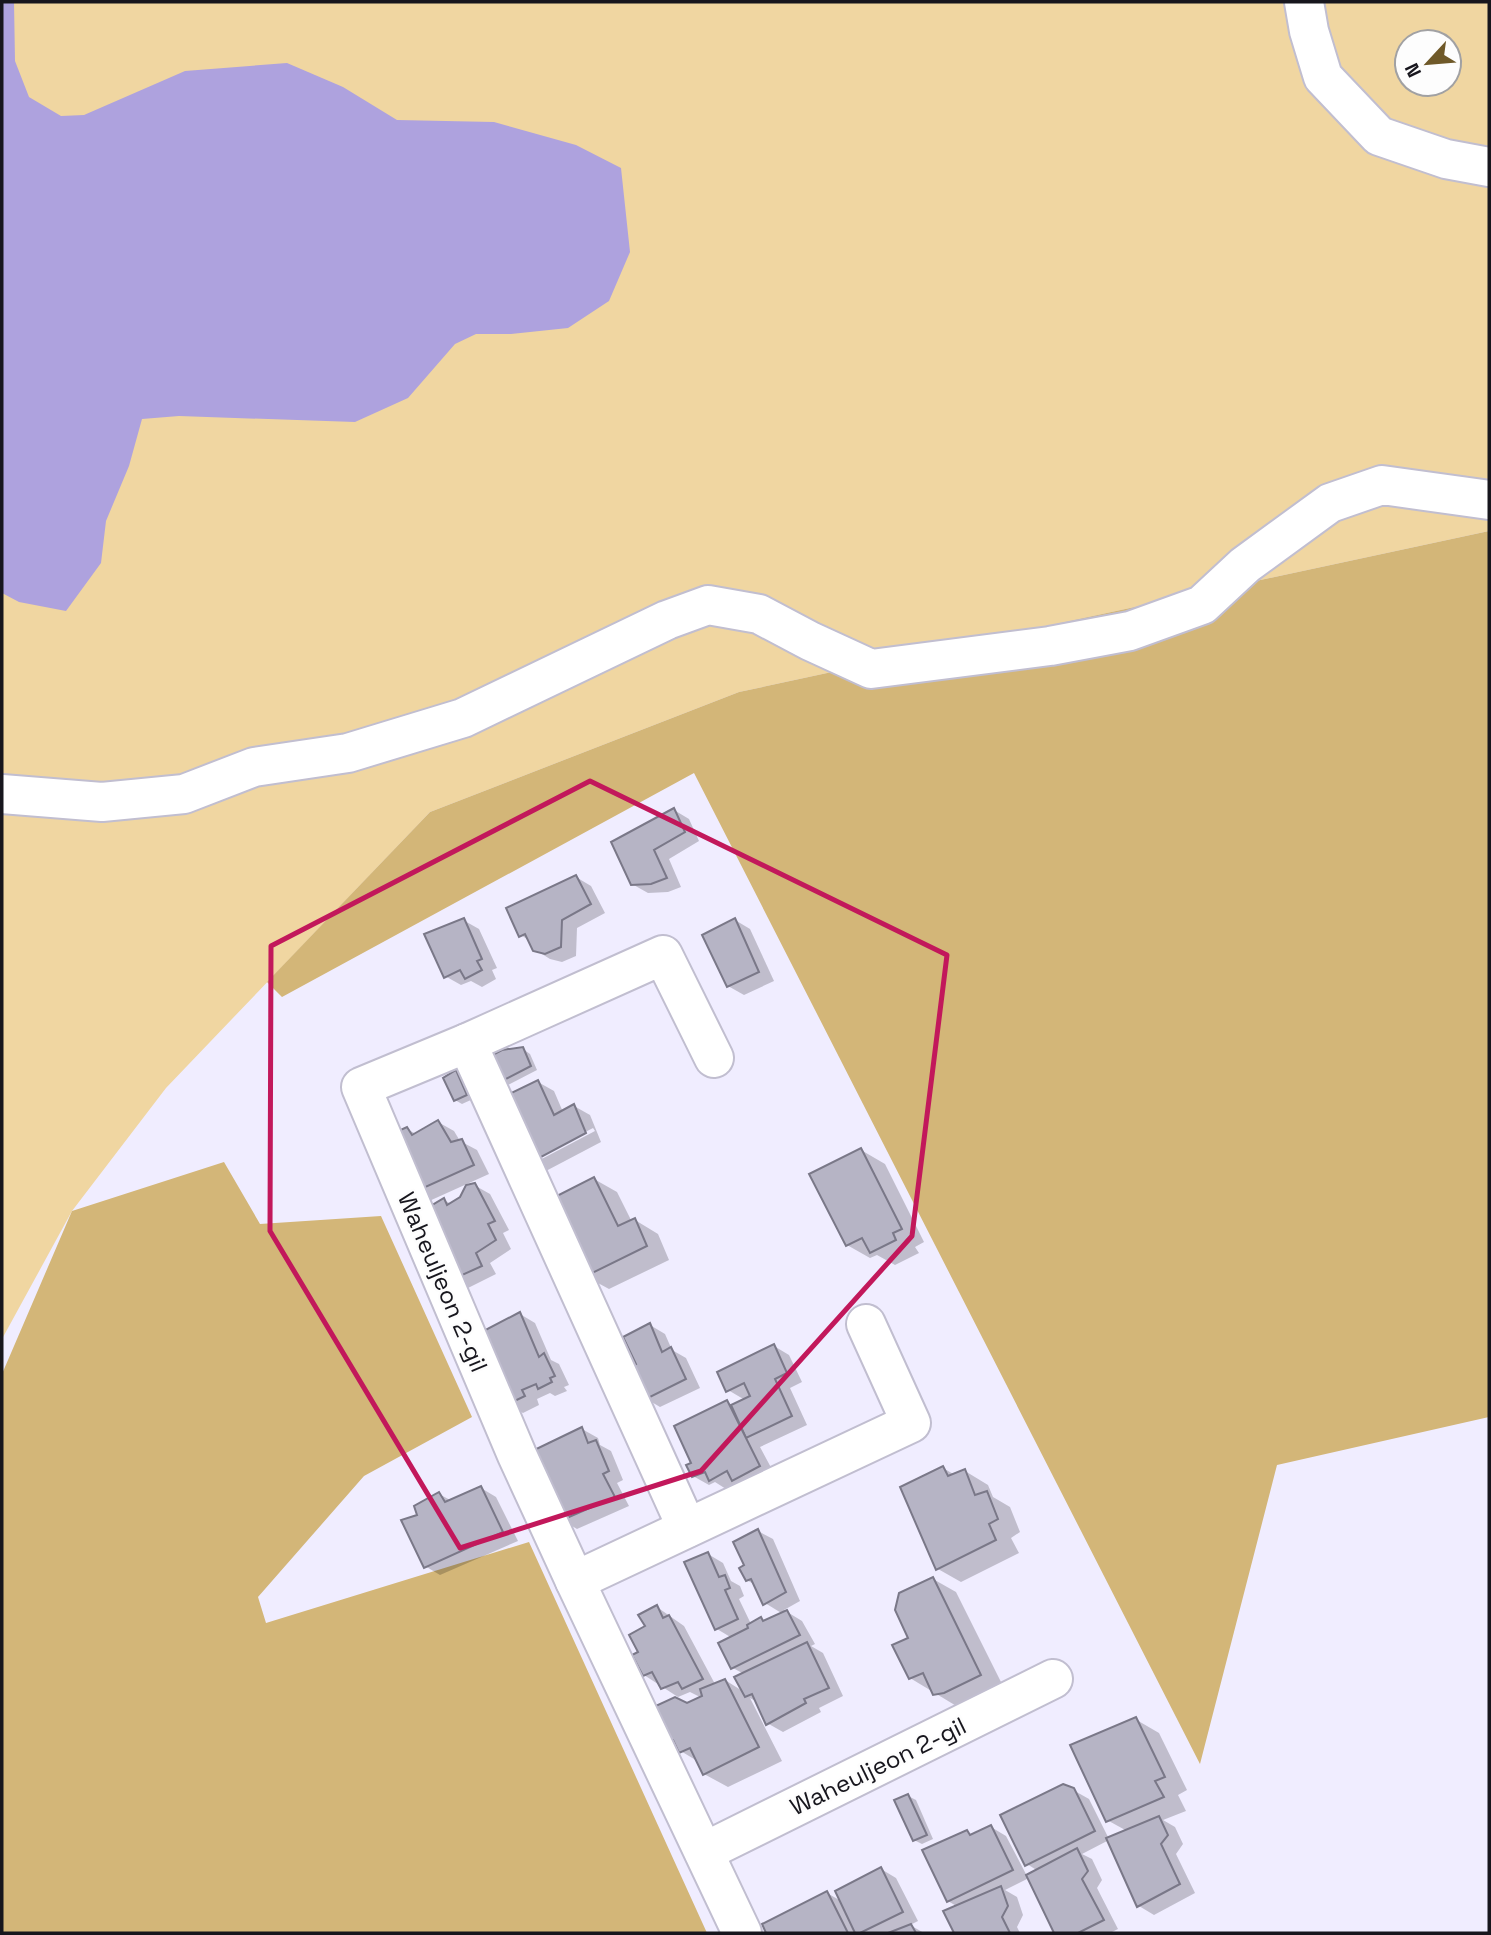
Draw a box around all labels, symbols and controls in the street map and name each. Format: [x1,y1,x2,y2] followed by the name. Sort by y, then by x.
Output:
[1393,28,1463,98] north arrow
[1399,59,1427,81] text: N
[391,1187,495,1377] street label: Waheuljeon 2-gil
[785,1710,971,1822] street label: Waheuljeon 2-gil

